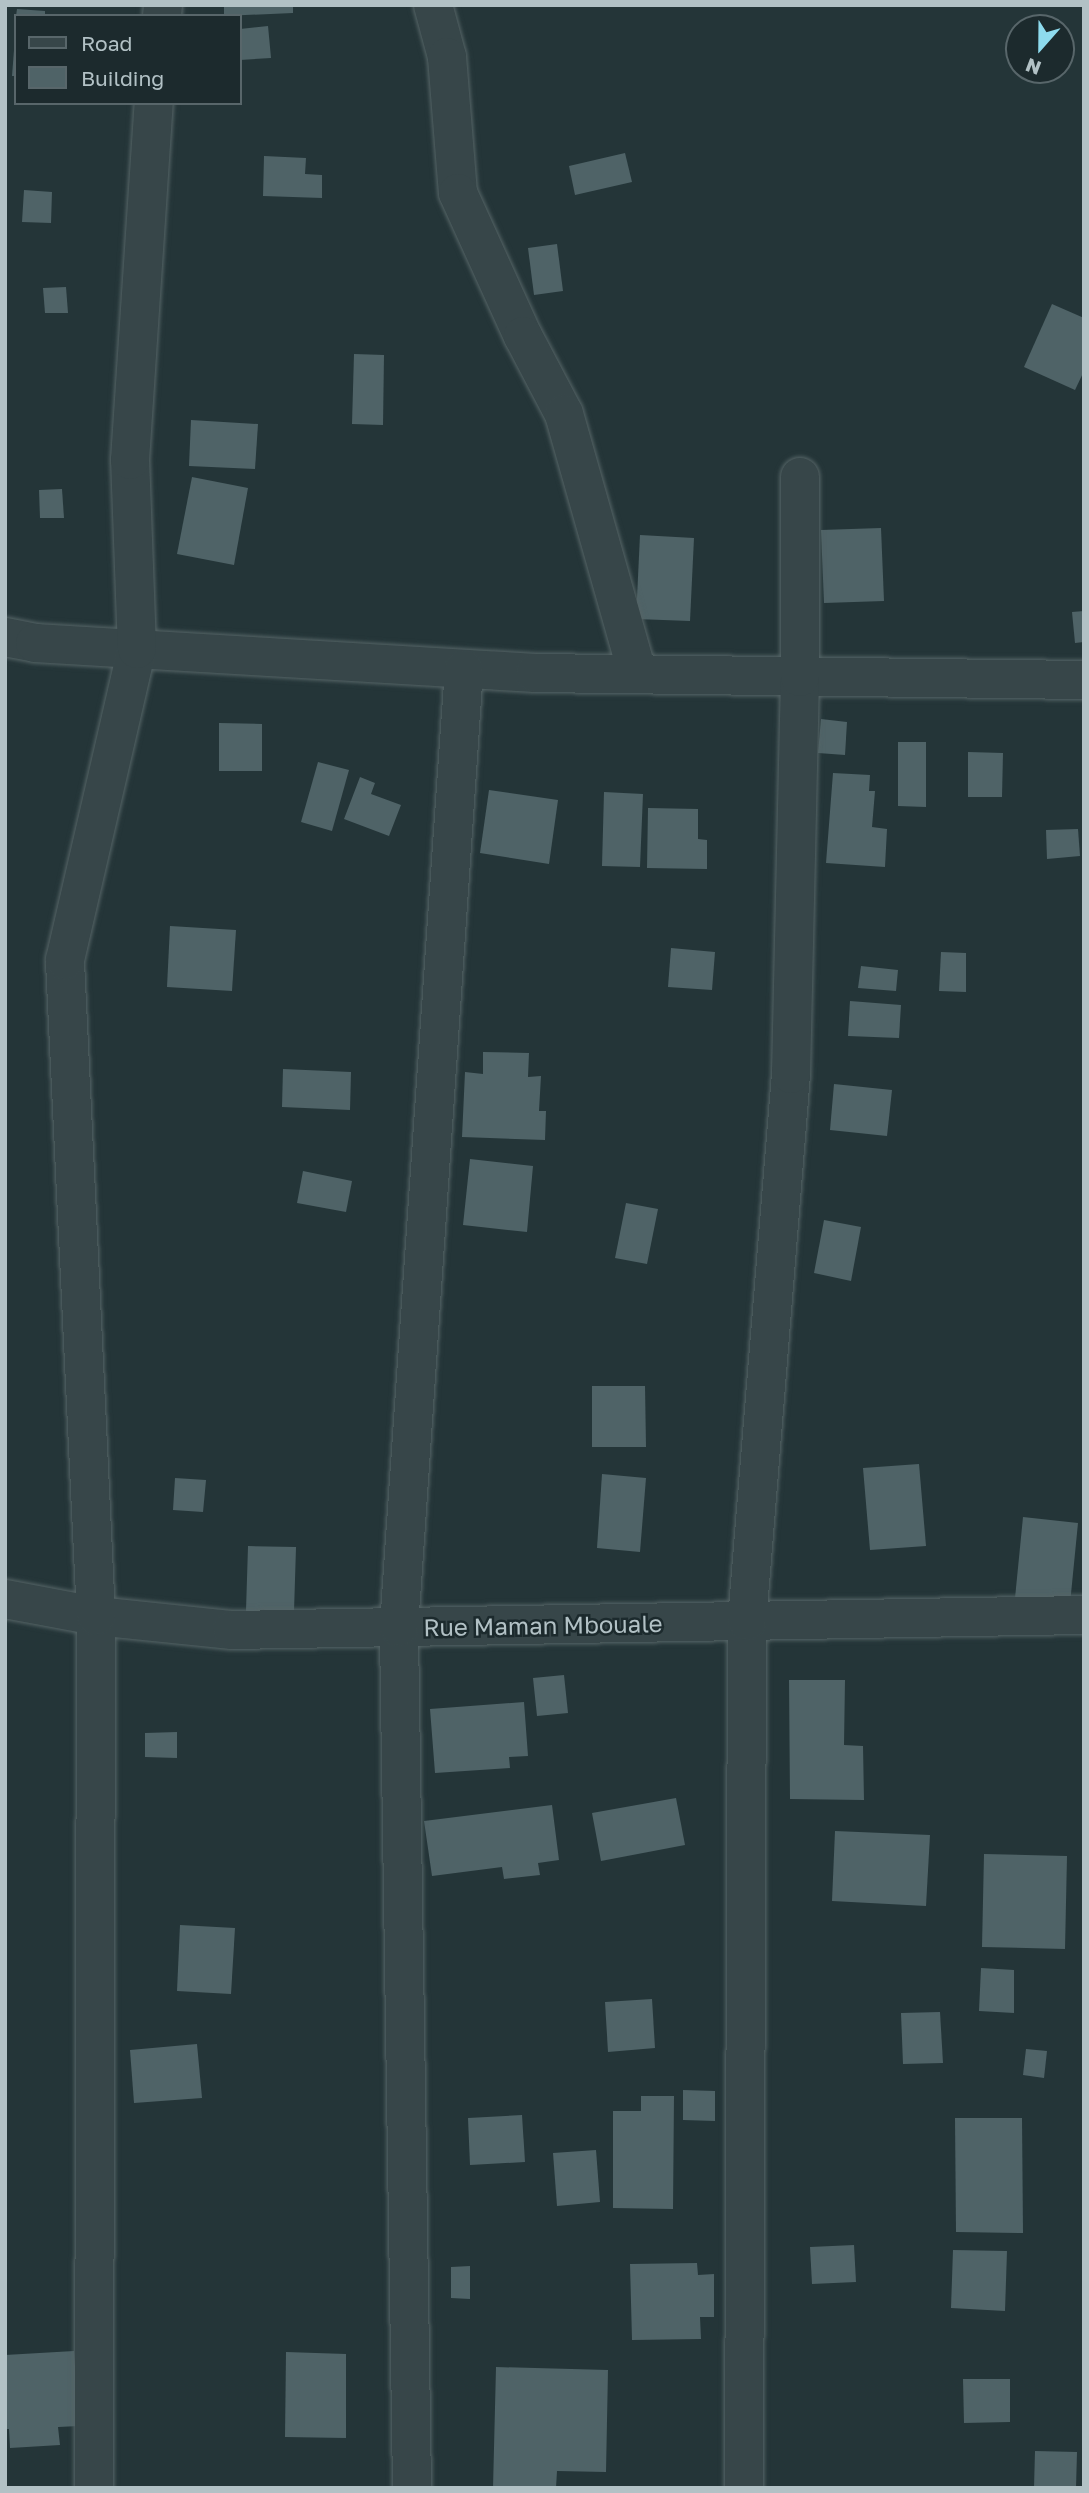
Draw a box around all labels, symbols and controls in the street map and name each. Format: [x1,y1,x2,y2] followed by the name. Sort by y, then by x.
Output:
[14,14,242,105] legend
[1005,14,1075,84] north arrow
[81,30,132,56] text: Road
[1022,54,1044,81] text: N
[81,65,164,91] text: Building
[423,1609,663,1641] street label: Rue Maman Mbouale

